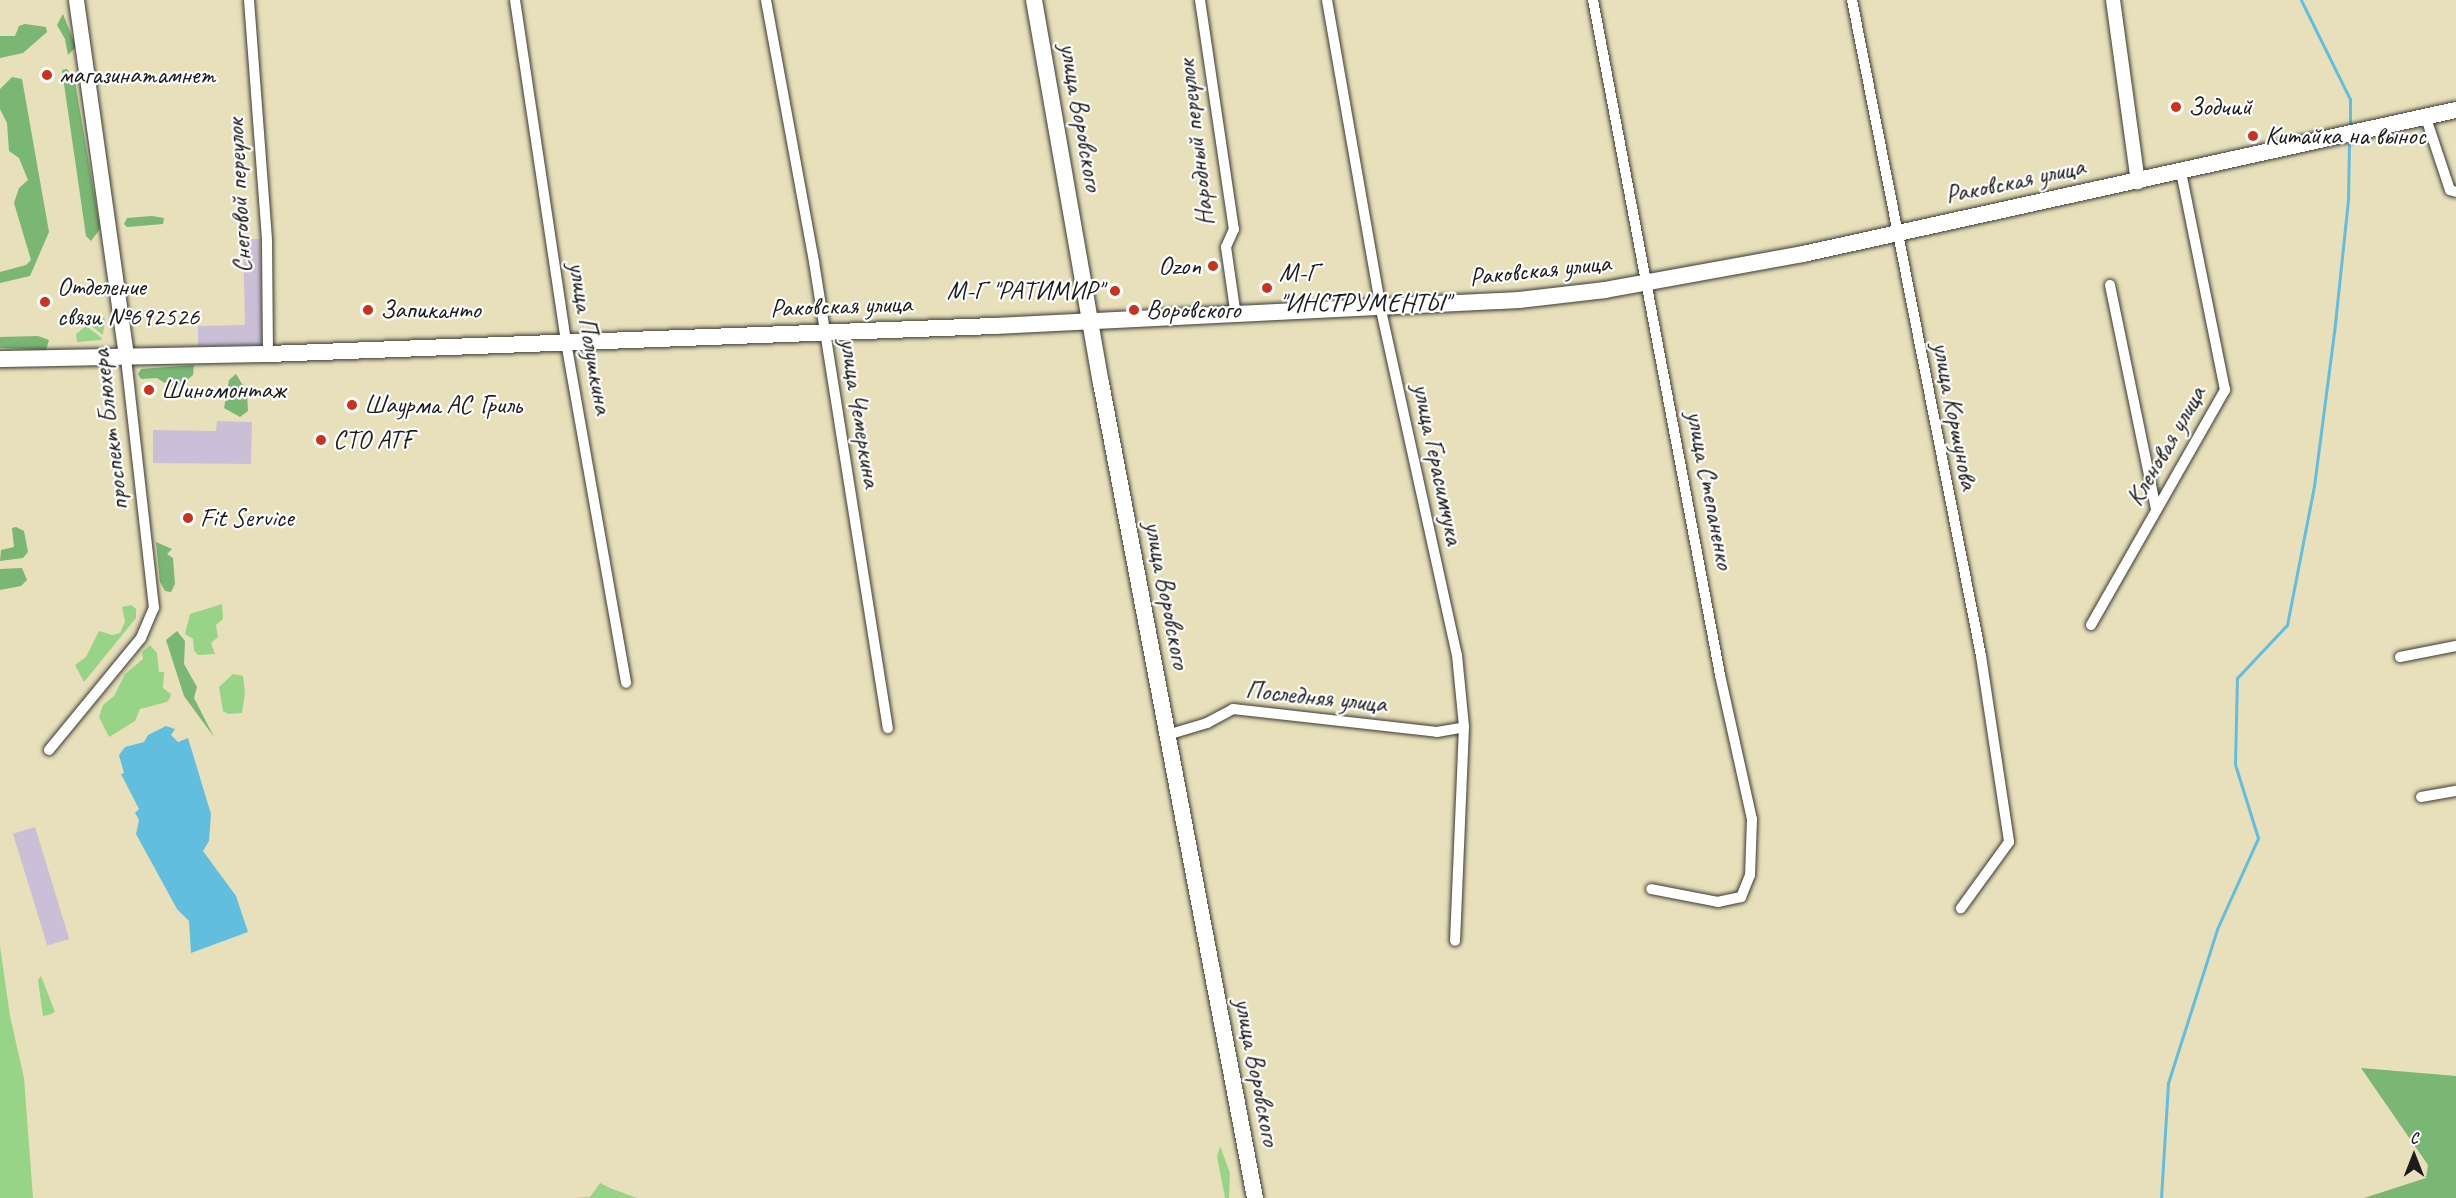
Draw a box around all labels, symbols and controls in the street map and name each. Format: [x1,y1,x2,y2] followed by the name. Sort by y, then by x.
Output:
[1053,40,1109,194] street label: улица Воровского
[1170,58,1222,228] street label: Народный переулок
[59,59,215,91] place label: магазинатамнет
[40,68,54,82] marker: магазинатамнет
[2188,91,2252,123] place label: Зодчий
[2169,100,2183,114] marker: Зодчий
[219,118,259,274] street label: Снеговой переулок
[2265,120,2425,152] place label: Китайка на вынос
[2246,129,2260,143] marker: Китайка на вынос
[1941,151,2089,211] street label: Раковская улица
[1467,247,1613,293] street label: Раковская улица
[1158,250,1201,282] place label: Ozon
[1279,257,1450,318] place label: М-Г "ИНСТРУМЕНТЫ"
[1206,259,1220,273] marker: Ozon
[561,260,619,416] street label: улица Полушкина
[57,271,199,332] place label: Отделение связи №692526
[947,275,1103,307] place label: М-Г "РАТИМИР"
[1260,281,1274,295] marker: М-Г "ИНСТРУМЕНТЫ"
[1108,284,1122,298] marker: М-Г "РАТИМИР"
[768,288,914,324] street label: Раковская улица
[380,294,481,326] place label: Запиканто
[1146,294,1240,326] place label: Воровского
[38,295,52,309] marker: Отделение связи №692526
[361,303,375,317] marker: Запиканто
[1127,303,1141,317] marker: Воровского
[833,336,887,490] street label: улица Чемеркина
[1925,340,1985,492] street label: улица Коршунова
[85,348,135,512] street label: проспект Блюхера
[161,374,285,406] place label: Шиномонтаж
[2119,380,2213,512] street label: Кленовая улица
[1406,381,1470,547] street label: улица Герасимчука
[142,383,156,397] marker: Шиномонтаж
[364,389,520,421] place label: Шаурма АС Гриль
[345,398,359,412] marker: Шаурма АС Гриль
[1679,408,1741,572] street label: улица Степаненко
[333,424,412,456] place label: СТО ATF
[314,433,328,447] marker: СТО ATF
[200,502,293,534] place label: Fit Service
[181,511,195,525] marker: Fit Service
[1137,518,1197,672] street label: улица Воровского
[1243,674,1389,720] street label: Последняя улица
[1227,995,1287,1149] street label: улица Воровского
[2384,1126,2444,1186] north arrow
[2410,1128,2418,1148] text: С

